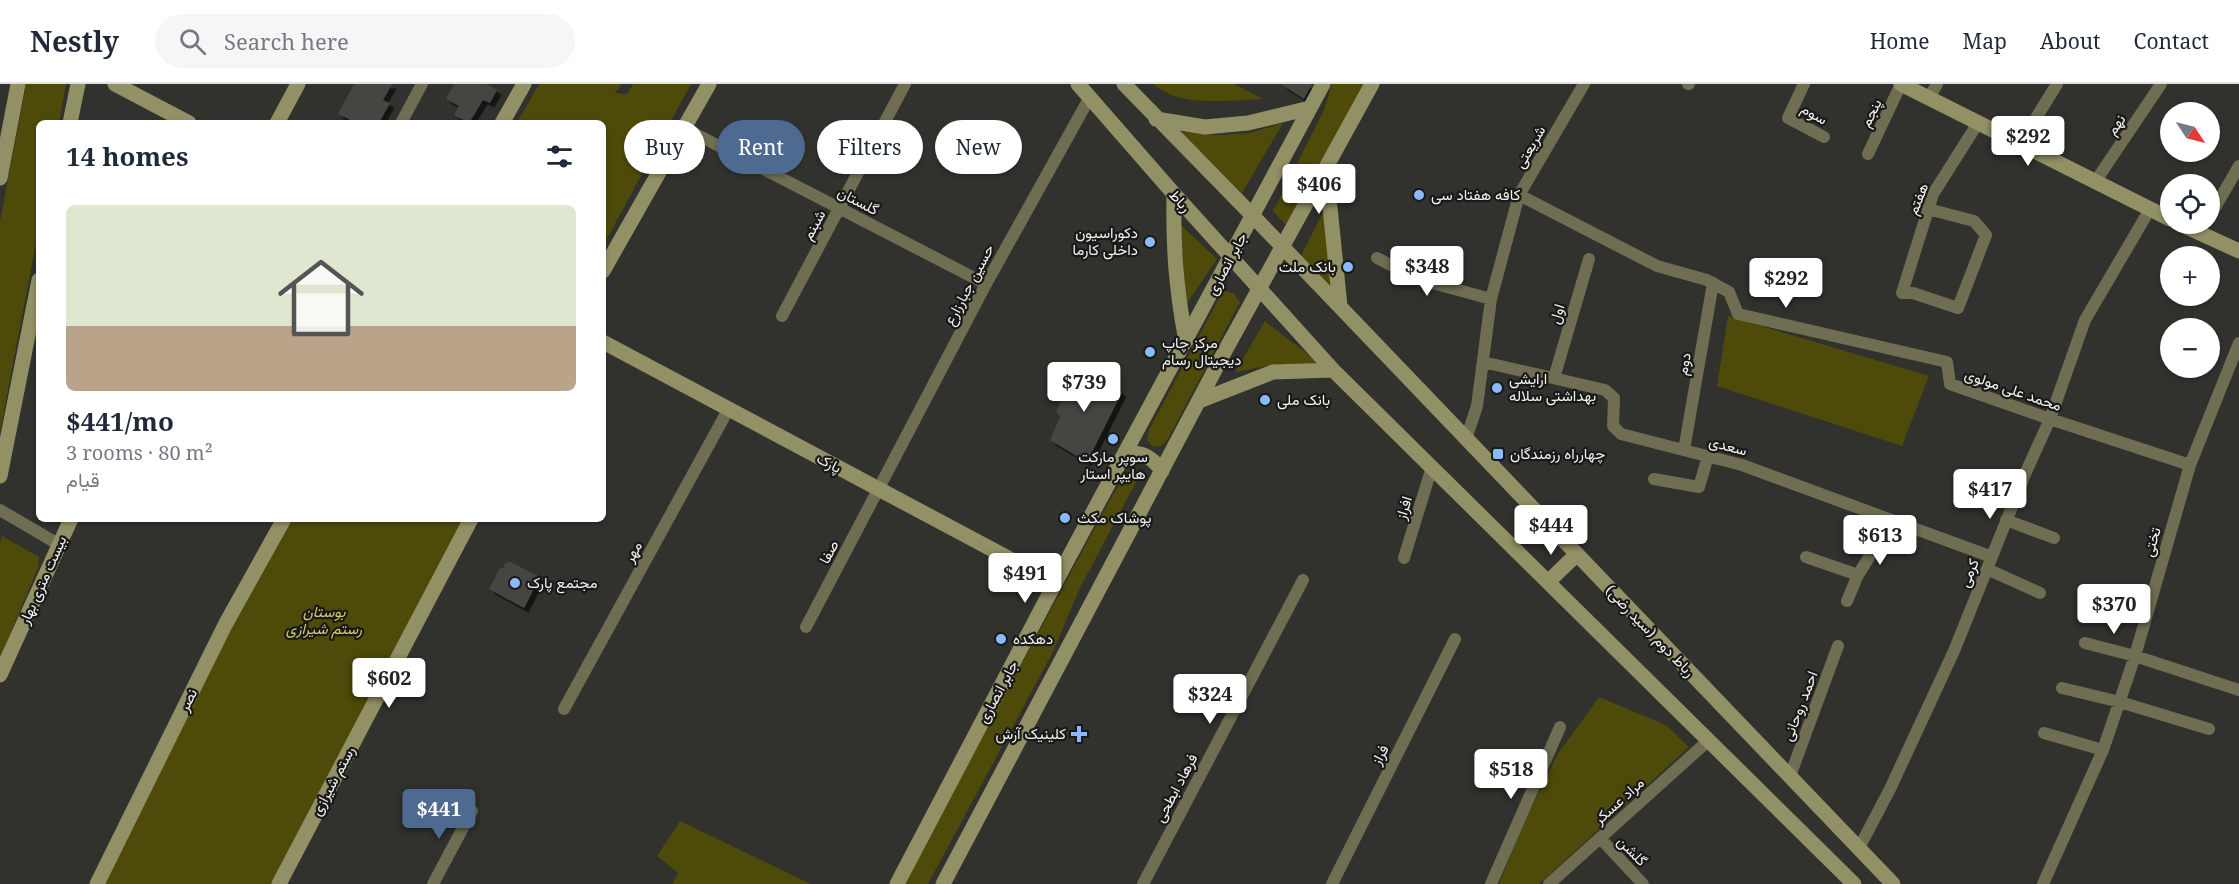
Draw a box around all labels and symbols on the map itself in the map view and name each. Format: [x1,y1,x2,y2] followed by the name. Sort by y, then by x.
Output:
[1855,95,1886,131] street label: پنجم
[1797,98,1832,130] street label: سوم
[2160,102,2220,162] north arrow
[2101,110,2130,139] street label: نهم
[1992,116,2064,167] pin: $292
[1509,121,1550,172] street label: شریعتی
[1283,164,1355,215] pin: $406
[1902,180,1933,218] street label: هفتم
[834,181,883,219] street label: گلستان
[1431,184,1521,205] place label: کافه هفتاد سی
[1165,185,1196,216] street label: رباط
[1412,188,1426,202] marker: کافه هفتاد سی
[797,206,830,244] street label: شبنم
[1072,222,1138,260] place label: دکوراسیون داخلی کارما
[1201,229,1252,299] street label: جابر انصاری
[1143,235,1157,249] marker: دکوراسیون داخلی کارما
[938,240,1000,330] street label: حسین جبارزارع
[1391,246,1463,297] pin: $348
[1279,256,1336,276] place label: بانک ملت
[1750,258,1822,309] pin: $292
[1341,260,1355,274] marker: بانک ملت
[1544,301,1568,326] street label: اول
[1162,332,1241,370] place label: مرکز چاپ دیجیتال رسام
[1143,345,1157,359] marker: مرکز چاپ دیجیتال رسام
[1671,351,1696,377] street label: دوم
[1048,362,1120,413] pin: $739
[1962,363,2064,416] street label: محمد علی مولوی
[1509,368,1596,406] place label: ارایشی بهداشتی سلاله
[1490,381,1504,395] marker: ارایشی بهداشتی سلاله
[1277,389,1330,410] place label: بانک ملی
[1258,393,1272,407] marker: بانک ملی
[1707,430,1750,461] street label: سعدی
[1106,432,1120,446] marker: سوپر مارکت هایپر استار
[1510,443,1605,464] place label: چهارراه رزمندگان
[1078,446,1148,484] place label: سوپر مارکت هایپر استار
[813,447,845,478] street label: پارک
[1491,447,1505,461] marker: چهارراه رزمندگان
[1954,469,2026,520] pin: $417
[1390,493,1416,523] street label: افراز
[1515,505,1587,556] pin: $444
[1077,507,1152,528] place label: پوشاک مکث
[1058,511,1072,525] marker: پوشاک مکث
[1844,515,1916,566] pin: $613
[2137,524,2166,559] street label: تختی
[13,532,71,628] street label: بیست متری بهار
[814,536,843,567] street label: صفا
[618,537,646,567] street label: مهر
[989,553,1061,604] pin: $491
[1953,555,1984,590] street label: کرمی
[527,572,598,594] place label: مجتمع پارک
[508,576,522,590] marker: مجتمع پارک
[1601,580,1700,681] street label: رباط دوم (سید رضی)
[2078,584,2150,635] pin: $370
[286,601,362,639] park label: بوستان رستم شیرازی
[1013,628,1053,648] place label: دهکده
[994,632,1008,646] marker: دهکده
[972,657,1023,727] street label: جابر انصاری
[353,658,425,709] pin: $602
[1777,668,1823,744] street label: احمد روحانی
[1174,674,1246,725] pin: $324
[173,685,201,715] street label: نصر
[995,723,1066,744] place label: کلینیک آرش
[1070,725,1088,743] marker: کلینیک آرش
[1365,741,1393,769] street label: فراز
[305,742,360,819] street label: رستم شیرازی
[1475,749,1547,800] pin: $518
[1149,750,1202,826] street label: فرهاد ابطحی
[1588,772,1648,829] street label: مراد عسکر
[403,789,475,840] pin: $441
[1613,831,1652,871] street label: گلشن

